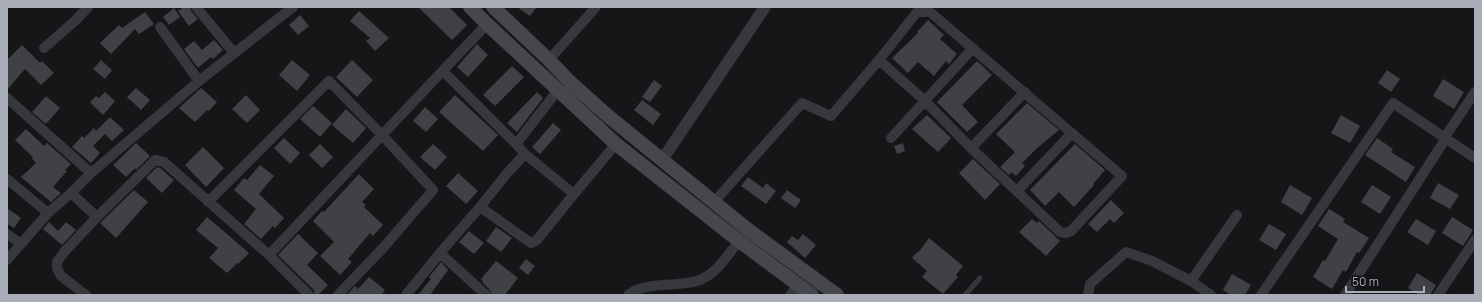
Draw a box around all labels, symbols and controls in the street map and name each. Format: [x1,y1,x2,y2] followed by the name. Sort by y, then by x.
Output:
[1346,268,1424,294] scale bar
[1352,273,1379,290] text: 50 m

